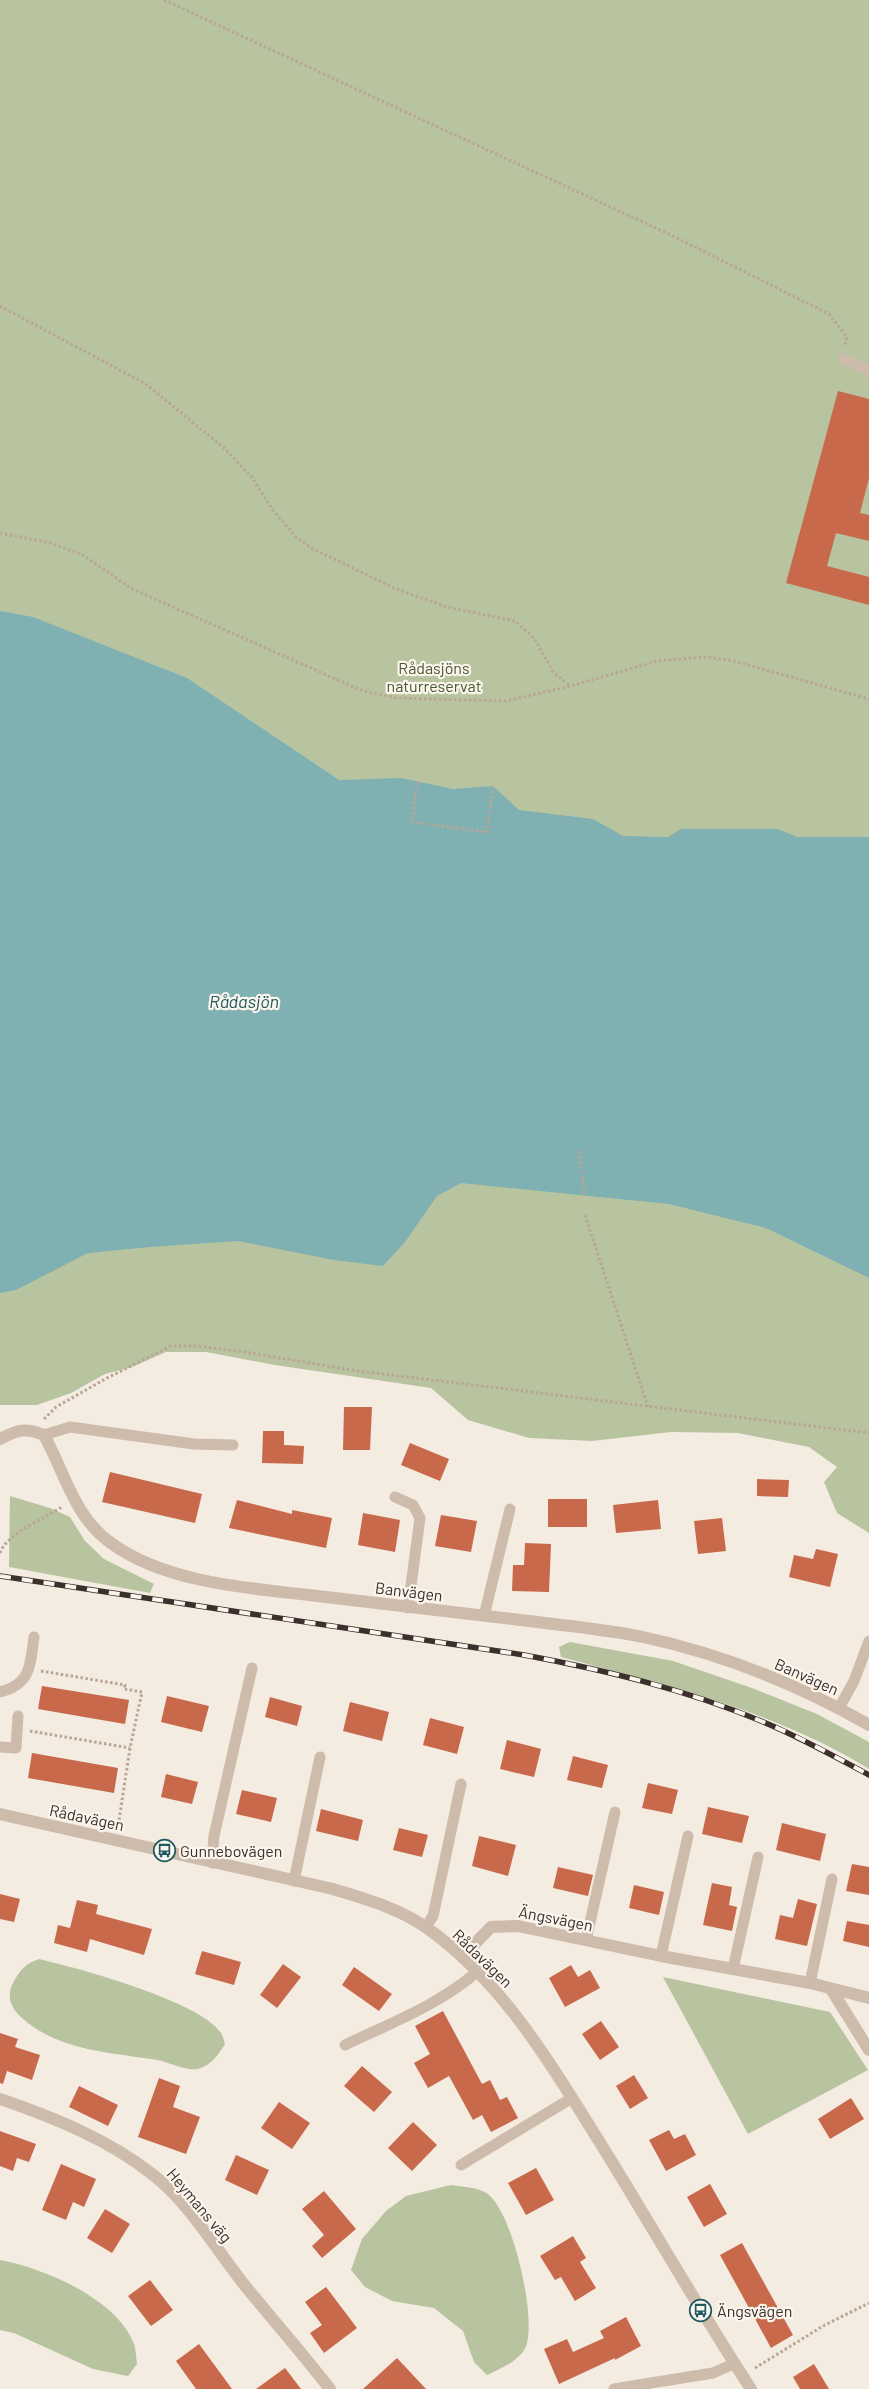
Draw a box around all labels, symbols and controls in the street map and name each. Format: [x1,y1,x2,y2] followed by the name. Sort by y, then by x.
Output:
[387,658,481,695] park label: Rådasjöns naturreservat
[209,990,279,1012] water label: Rådasjön
[374,1577,444,1605] street label: Banvägen
[772,1654,842,1698] street label: Banvägen
[48,1800,126,1834] street label: Rådavägen
[152,1838,176,1862] bus stop icon: Gunnebovägen
[180,1841,282,1860] place label: Gunnebovägen
[517,1901,595,1935] street label: Ängsvägen
[449,1925,517,1991] street label: Rådavägen
[163,2164,237,2246] street label: Heymans väg
[689,2298,713,2322] bus stop icon: Ängsvägen
[717,2301,792,2320] place label: Ängsvägen

